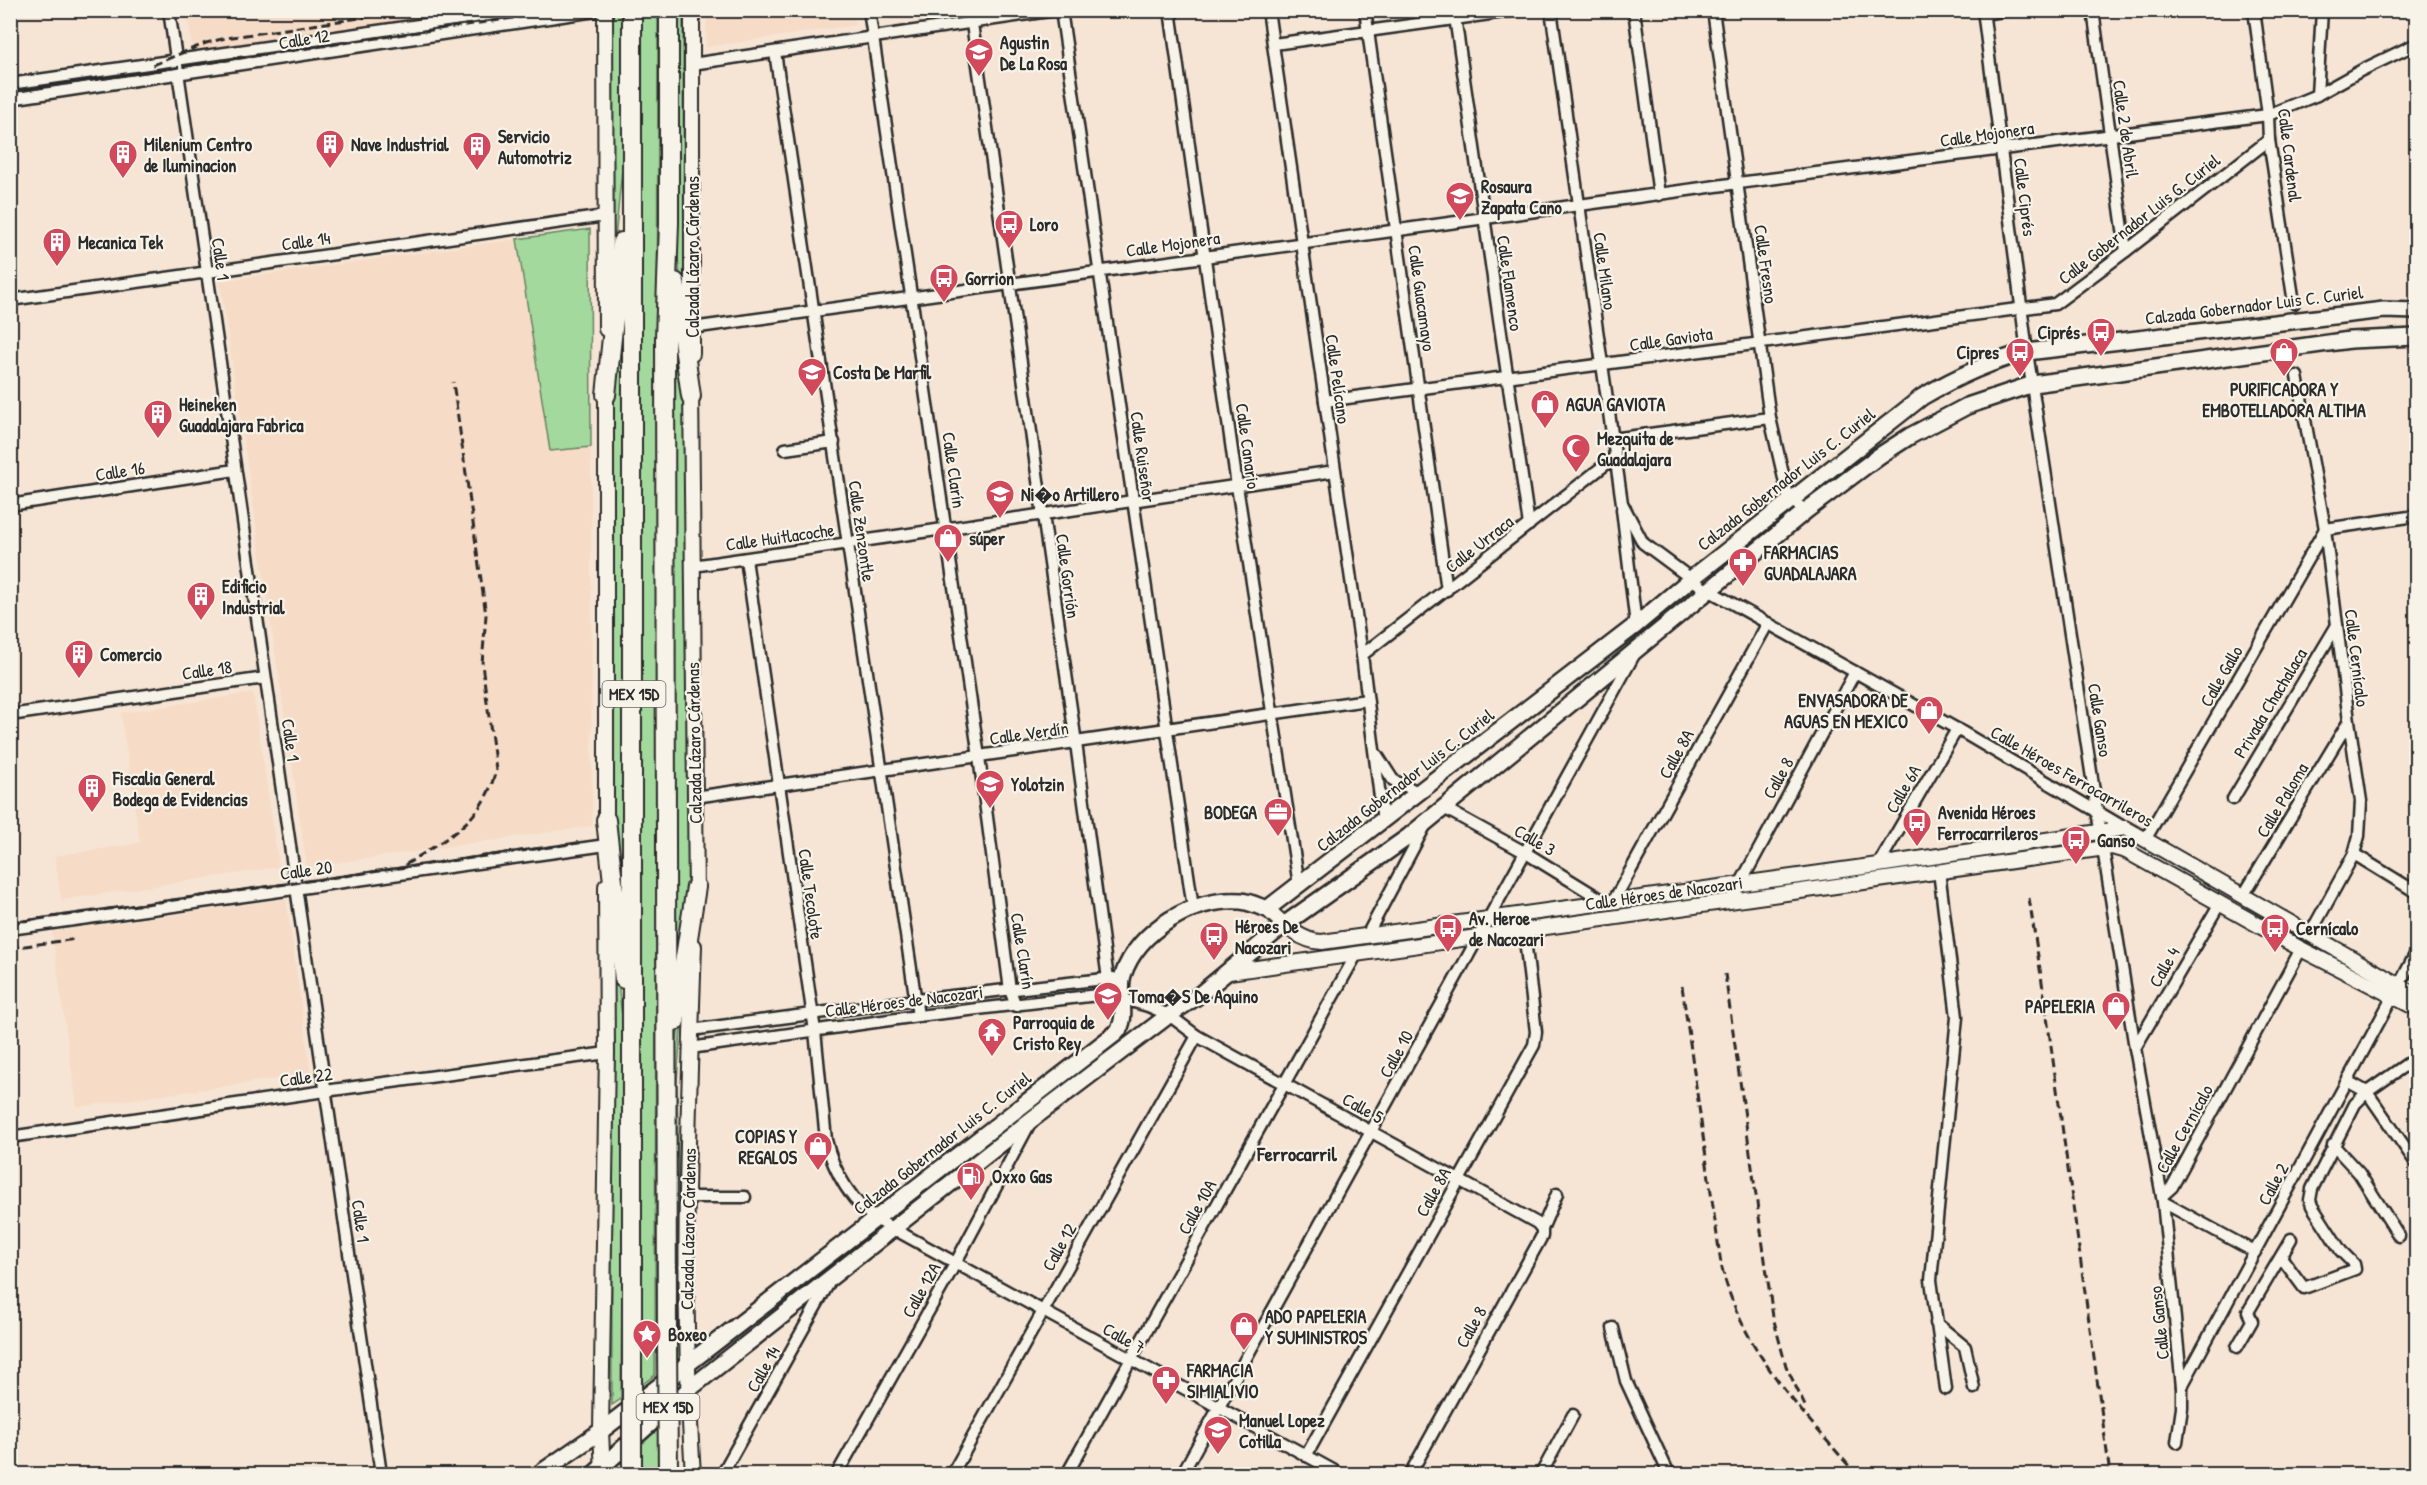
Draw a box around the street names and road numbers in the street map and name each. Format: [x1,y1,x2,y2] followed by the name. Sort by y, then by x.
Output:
[277,23,332,55] street label: Calle 12
[2107,78,2145,180] street label: Calle 2 de Abril
[2272,107,2308,203] street label: Calle Cardenal
[1938,115,2036,153] street label: Calle Mojonera
[2053,148,2225,290] street label: Calle Gobernador Luis G. Curiel
[2008,156,2042,238] street label: Calle Ciprés
[680,176,705,338] street label: Calzada Lázaro Cárdenas
[1748,223,1784,305] street label: Calle Fresno
[280,225,332,257] street label: Calle 14
[1124,225,1222,263] street label: Calle Mojonera
[1587,231,1623,311] street label: Calle Milano
[1491,234,1529,332] street label: Calle Flamenco
[206,236,236,282] street label: Calle 1
[1402,243,1442,353] street label: Calle Guacamayo
[2144,279,2365,331] street label: Calzada Gobernador Luis C. Curiel
[1628,321,1714,357] street label: Calle Gaviota
[1319,333,1357,425] street label: Calle Pelícano
[1692,401,1880,556] street label: Calzada Gobernador Luis C. Curiel
[1230,402,1266,490] street label: Calle Canario
[1124,410,1162,504] street label: Calle Ruiseñor
[936,430,972,510] street label: Calle Clarín
[93,455,147,487] street label: Calle 16
[843,479,881,583] street label: Calle Zenzontle
[1439,509,1519,579] street label: Calle Urraca
[724,517,836,557] street label: Calle Huitlacoche
[1050,532,1086,620] street label: Calle Gorrión
[2339,608,2375,708] street label: Calle Cernícalo
[2193,641,2249,711] street label: Calle Gallo
[2227,643,2313,763] street label: Privada Chachalaca
[180,654,234,686] street label: Calle 18
[680,662,708,824] street label: Calzada Lázaro Cárdenas
[602,681,666,707] road number: MEX 15D
[2082,682,2118,758] street label: Calle Ganso
[1311,702,1499,857] street label: Calzada Gobernador Luis C. Curiel
[988,715,1070,751] street label: Calle Verdín
[276,717,306,763] street label: Calle 1
[1986,719,2158,833] street label: Calle Héroes Ferrocarrileros
[1652,725,1700,783] street label: Calle 8A
[1756,753,1800,803] street label: Calle 8
[2250,758,2314,842] street label: Calle Paloma
[1879,760,1927,818] street label: Calle 6A
[1510,818,1560,862] street label: Calle 3
[792,847,830,941] street label: Calle Tecolote
[278,854,334,886] street label: Calle 20
[1584,870,1744,916] street label: Calle Héroes de Nacozari
[1005,911,1041,991] street label: Calle Clarín
[2142,942,2186,992] street label: Calle 4
[824,979,984,1023] street label: Calle Héroes de Nacozari
[1373,1026,1419,1082] street label: Calle 10
[278,1061,334,1093] street label: Calle 22
[848,1065,1036,1220] street label: Calzada Gobernador Luis C. Curiel
[2149,1080,2219,1178] street label: Calle Cernícalo
[1338,1086,1388,1130] street label: Calle 5
[674,1148,702,1310] street label: Calzada Lázaro Cárdenas
[2252,1158,2295,1209] street label: Calle 2
[1409,1163,1457,1221] street label: Calle 8A
[1172,1175,1222,1239] street label: Calle 10A
[346,1198,376,1244] street label: Calle 1
[1036,1218,1083,1275] street label: Calle 12
[896,1258,947,1322] street label: Calle 12A
[2143,1285,2175,1361] street label: Calle Ganso
[1449,1302,1493,1352] street label: Calle 8
[1098,1316,1150,1360] street label: Calle 7
[740,1341,786,1397] street label: Calle 14
[636,1394,700,1420] road number: MEX 15D

